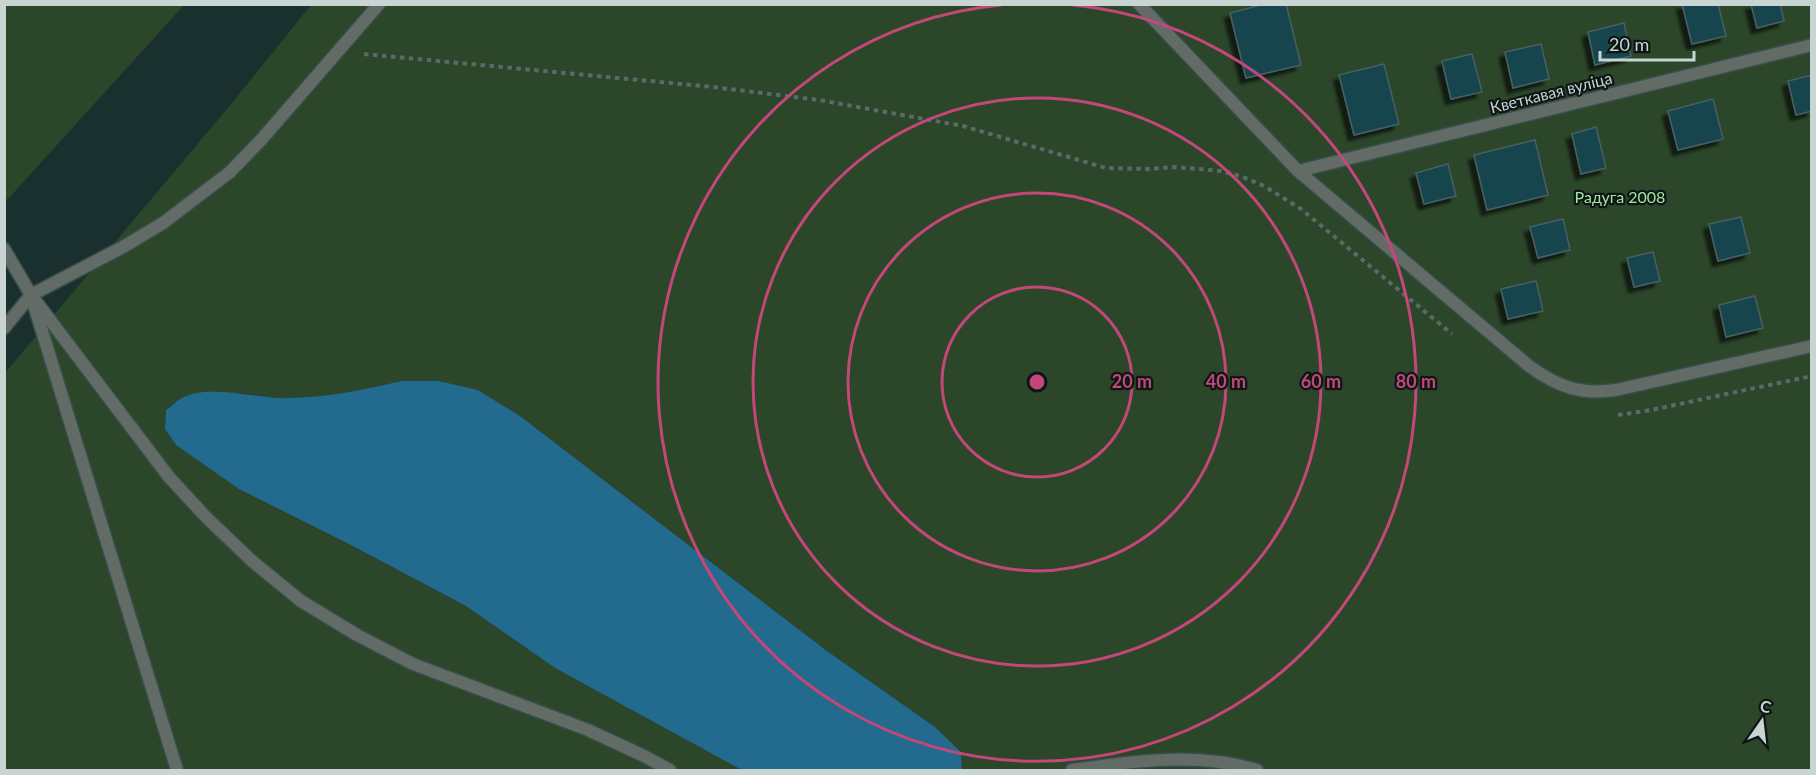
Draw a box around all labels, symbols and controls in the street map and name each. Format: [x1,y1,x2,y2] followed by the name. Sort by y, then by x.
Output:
[1600,24,1694,62] scale bar
[1609,33,1649,55] text: 20 m
[1488,68,1614,116] street label: Кветкавая вуліца
[1575,187,1665,206] park label: Радуга 2008
[1112,370,1152,392] text: 20 m
[1206,370,1246,392] text: 40 m
[1301,370,1341,392] text: 60 m
[1396,370,1436,392] text: 80 m
[1027,372,1047,392] centre of rings
[1732,691,1792,751] north arrow
[1758,695,1774,717] text: С

